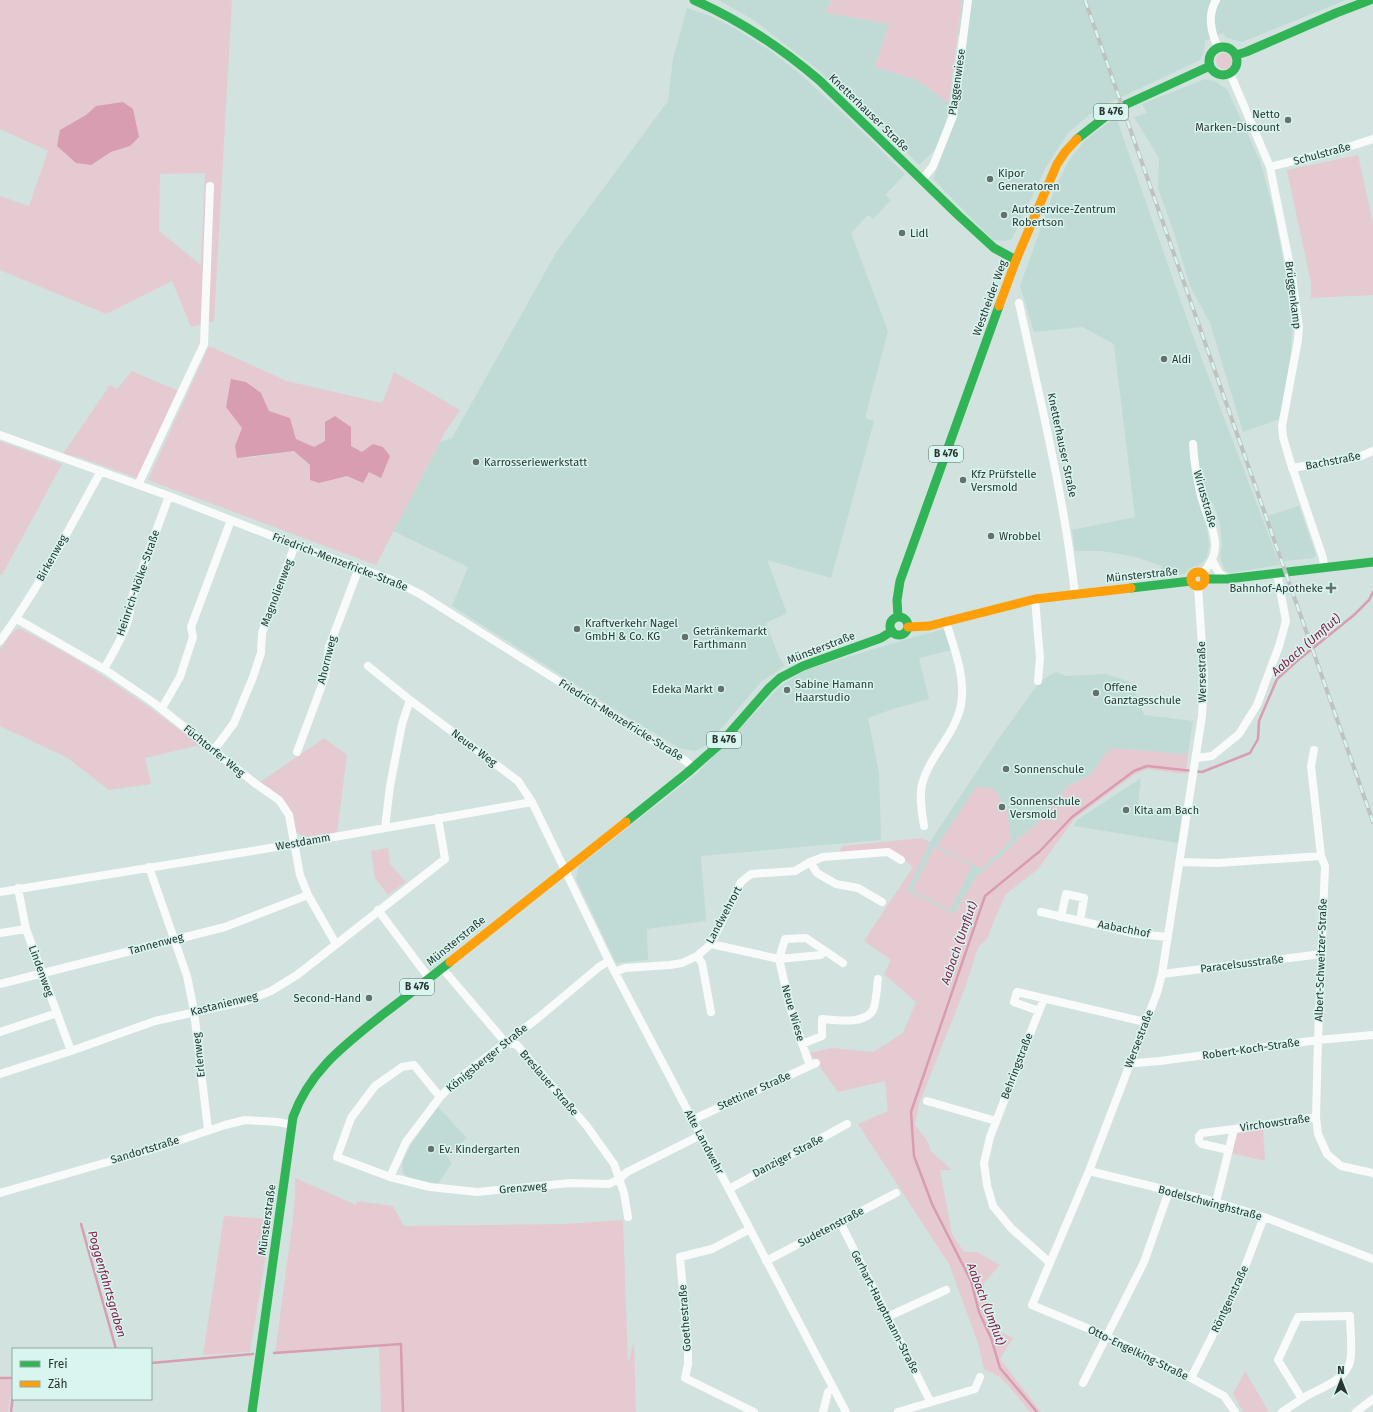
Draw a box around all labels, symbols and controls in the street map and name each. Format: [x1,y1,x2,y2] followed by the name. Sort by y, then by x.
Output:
[946,48,968,116] street label: Plaggenwiese
[826,71,912,155] street label: Knetterhauser Straße
[1094,104,1128,120] road number: B 476
[1195,108,1280,134] place label: Netto Marken-Discount
[1283,115,1293,125] marker: Netto Marken-Discount
[1292,140,1352,168] street label: Schulstraße
[998,167,1060,193] place label: Kipor Generatoren
[985,174,995,184] marker: Kipor Generatoren
[1012,203,1116,229] place label: Autoservice-Zentrum Robertson
[999,210,1009,220] marker: Autoservice-Zentrum Robertson
[910,227,928,240] place label: Lidl
[897,228,907,238] marker: Lidl
[970,258,1010,338] street label: Westheider Weg
[1282,260,1304,330] street label: Brüggenkamp
[1172,353,1191,366] place label: Aldi
[1159,354,1169,364] marker: Aldi
[1045,392,1079,498] street label: Knetterhauser Straße
[929,446,963,462] road number: B 476
[1304,449,1362,473] street label: Bachstraße
[484,456,587,469] place label: Karrosseriewerkstatt
[471,457,481,467] marker: Karrosseriewerkstatt
[971,468,1036,494] place label: Kfz Prüfstelle Versmold
[1191,469,1219,529] street label: Wirusstraße
[958,475,968,485] marker: Kfz Prüfstelle Versmold
[114,528,162,638] street label: Heinrich-Nölke-Straße
[270,530,410,594] street label: Friedrich-Menzefricke-Straße
[999,530,1041,543] place label: Wrobbel
[986,531,996,541] marker: Wrobbel
[34,532,70,584] street label: Birkenweg
[258,557,296,629] street label: Magnolienweg
[1106,565,1178,585] street label: Münsterstraße
[1230,582,1323,595] place label: Bahnhof-Apotheke
[1326,583,1336,593] marker: Bahnhof-Apotheke
[1268,611,1344,680] water label: Aabach (Umflut)
[585,617,678,643] place label: Kraftverkehr Nagel GmbH & Co. KG
[572,624,582,634] marker: Kraftverkehr Nagel GmbH & Co. KG
[693,625,767,651] place label: Getränkemarkt Farthmann
[785,629,857,667] street label: Münsterstraße
[680,632,690,642] marker: Getränkemarkt Farthmann
[315,634,339,686] street label: Ahornweg
[1195,641,1209,703] street label: Wersestraße
[556,676,686,764] street label: Friedrich-Menzefricke-Straße
[795,678,874,704] place label: Sabine Hamann Haarstudio
[1104,681,1181,707] place label: Offene Ganztagsschule
[652,683,713,696] place label: Edeka Markt
[716,684,726,694] marker: Edeka Markt
[782,685,792,695] marker: Sabine Hamann Haarstudio
[1091,688,1101,698] marker: Offene Ganztagsschule
[181,722,247,780] street label: Füchtorfer Weg
[449,727,500,770] street label: Neuer Weg
[707,732,741,748] road number: B 476
[1014,763,1084,776] place label: Sonnenschule
[1001,764,1011,774] marker: Sonnenschule
[1010,795,1080,821] place label: Sonnenschule Versmold
[997,802,1007,812] marker: Sonnenschule Versmold
[1134,804,1199,817] place label: Kita am Bach
[1121,805,1131,815] marker: Kita am Bach
[275,831,331,853] street label: Westdamm
[703,884,745,946] street label: Landwehrort
[1312,898,1330,1022] street label: Albert-Schweitzer-Straße
[938,899,980,987] water label: Aabach (Umflut)
[424,913,488,969] street label: Münsterstraße
[1097,918,1153,941] street label: Aabachhof
[127,930,185,958] street label: Tannenweg
[26,944,56,999] street label: Lindenweg
[1200,952,1284,976] street label: Paracelsusstraße
[400,979,434,995] road number: B 476
[779,983,807,1043] street label: Neue Wiese
[189,989,259,1019] street label: Kastanienweg
[294,992,361,1005] place label: Second-Hand
[364,993,374,1003] marker: Second-Hand
[1122,1008,1156,1070] street label: Wersestraße
[444,1021,530,1095] street label: Königsberger Straße
[998,1031,1036,1101] street label: Behringstraße
[190,1032,208,1078] street label: Erlenweg
[1201,1036,1301,1062] street label: Robert-Koch-Straße
[517,1047,581,1119] street label: Breslauer Straße
[715,1069,793,1113] street label: Stettiner Straße
[682,1108,727,1177] street label: Alte Landwehr
[1239,1112,1311,1134] street label: Virchowstraße
[750,1132,826,1180] street label: Danziger Straße
[109,1133,181,1167] street label: Sandortstraße
[439,1143,520,1156] place label: Ev. Kindergarten
[426,1144,436,1154] marker: Ev. Kindergarten
[499,1179,548,1197] street label: Grenzweg
[256,1183,278,1257] street label: Münsterstraße
[1157,1183,1263,1223] street label: Bodelschwinghstraße
[796,1204,866,1250] street label: Sudetenstraße
[85,1229,129,1339] water label: Poggenfahrtsgraben
[848,1248,922,1376] street label: Gerhart-Hauptmann-Straße
[963,1260,1008,1347] water label: Aabach (Umflut)
[1209,1263,1251,1335] street label: Röntgenstraße
[676,1284,694,1352] street label: Goethestraße
[1086,1323,1190,1383] street label: Otto-Engelking-Straße
[12,1348,152,1400] legend
[48,1357,68,1371] text: Frei
[1321,1360,1361,1400] north arrow
[1337,1364,1345,1377] text: N
[48,1377,68,1391] text: Zäh

